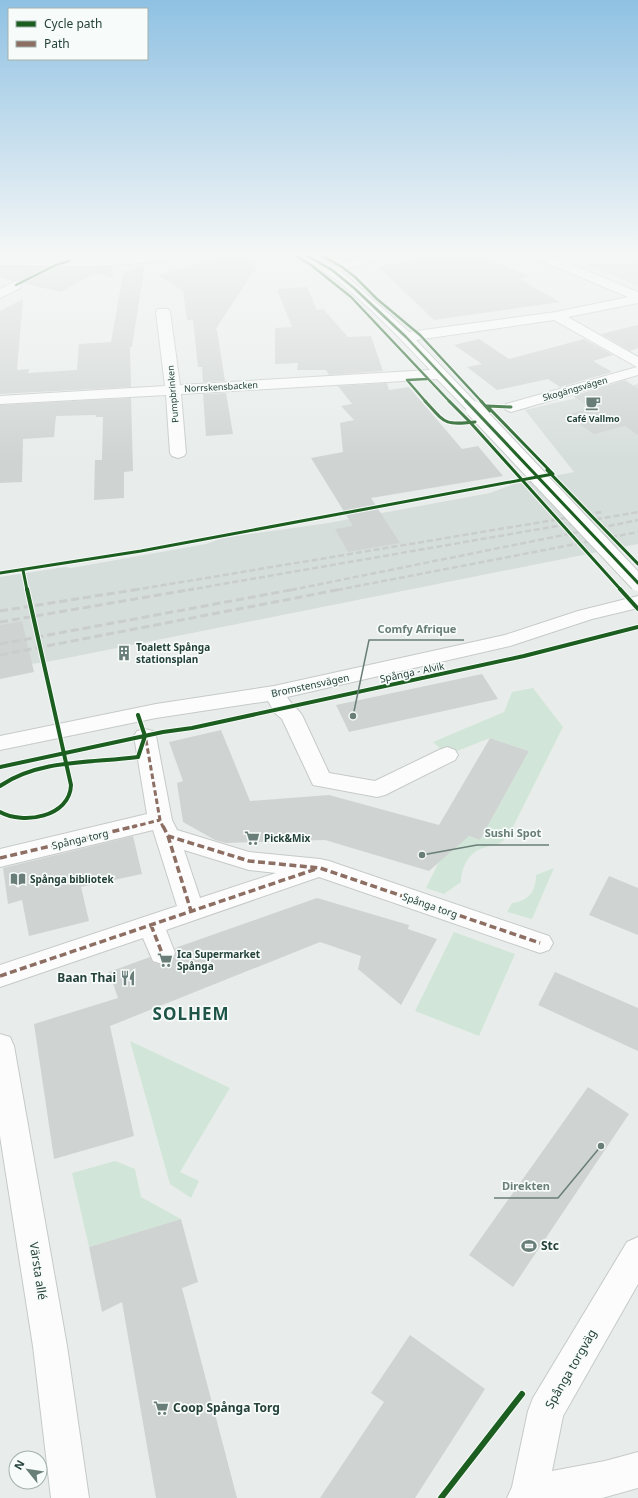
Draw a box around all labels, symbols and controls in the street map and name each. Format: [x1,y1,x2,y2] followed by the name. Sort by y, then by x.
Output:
[8,8,148,60] legend
[44,15,102,32] text: Cycle path
[44,35,70,52] text: Path
[164,365,181,423] street label: Pumpbrinken
[541,373,609,404] street label: Skogängsvägen
[184,378,258,395] street label: Norrskensbacken
[584,394,602,412] cafe icon: Café Vallmo
[566,412,620,425] place label: Café Vallmo
[369,617,464,640] callout: Comfy Afrique
[378,621,457,636] text: Comfy Afrique
[136,640,210,666] place label: Toalett Spånga stationsplan
[115,644,133,662] building icon: Toalett Spånga stationsplan
[378,658,446,686] street label: Spånga - Alvik
[270,670,350,700] street label: Bromstensvägen
[477,822,549,845] callout: Sushi Spot
[485,825,542,840] text: Sushi Spot
[50,826,110,852] street label: Spånga torg
[243,829,261,847] supermarket icon: Pick&Mix
[264,831,310,845] place label: Pick&Mix
[9,870,27,888] library icon: Spånga bibliotek
[30,872,114,886] place label: Spånga bibliotek
[400,889,460,921] street label: Spånga torg
[177,947,261,973] place label: Ica Supermarket Spånga
[156,951,174,969] supermarket icon: Ica Supermarket Spånga
[57,969,116,986] place label: Baan Thai
[119,969,137,987] restaurant icon: Baan Thai
[153,1002,229,1025] district label: SOLHEM
[494,1175,558,1198] callout: Direkten
[502,1178,550,1193] text: Direkten
[520,1237,538,1255] sports icon: Stc
[541,1237,559,1254] place label: Stc
[26,1241,51,1301] street label: Värsta allé
[541,1326,600,1412] street label: Spånga torgväg
[152,1399,170,1417] supermarket icon: Coop Spånga Torg
[173,1399,280,1416] place label: Coop Spånga Torg
[8,1450,48,1490] north arrow
[10,1457,28,1472] text: N

